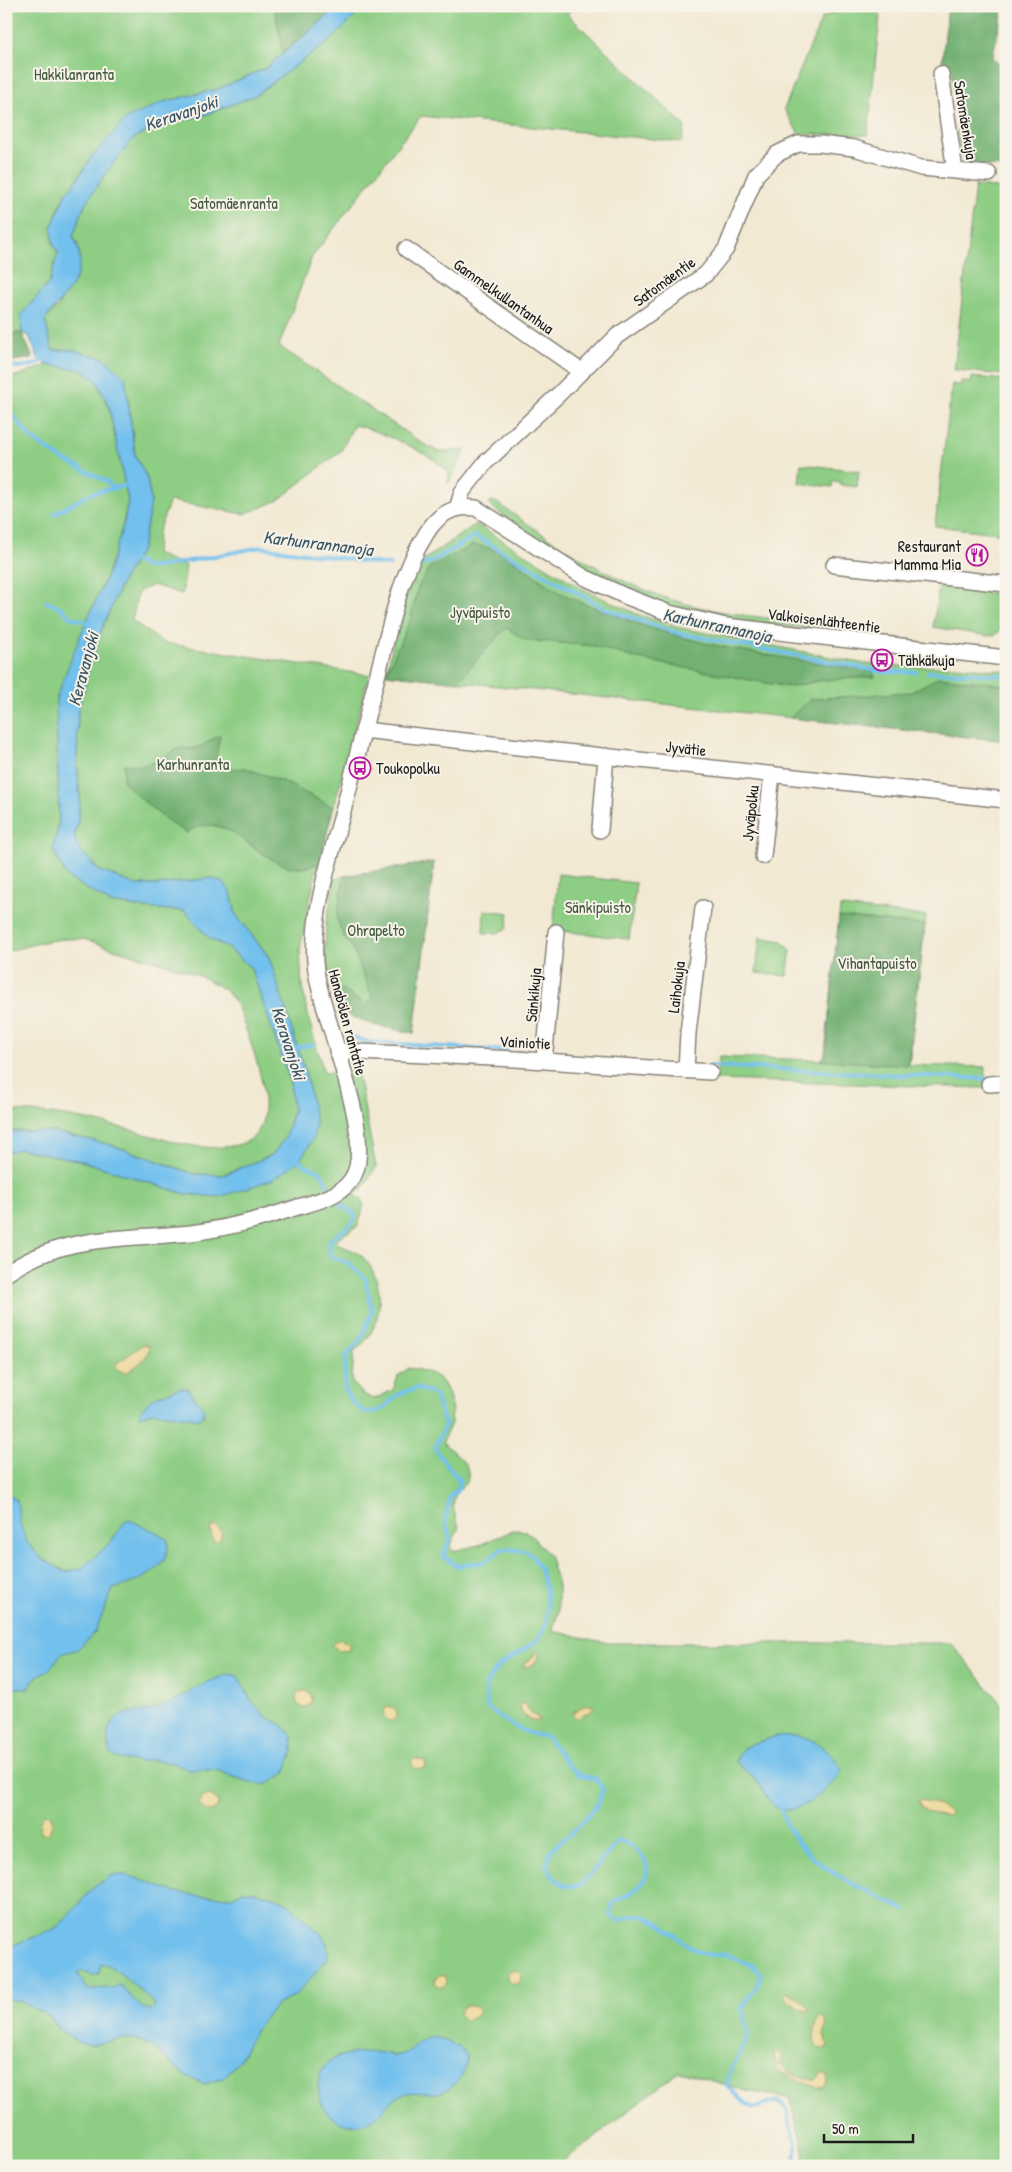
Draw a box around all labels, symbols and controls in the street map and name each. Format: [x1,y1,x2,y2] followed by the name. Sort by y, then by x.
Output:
[34,63,114,85] park label: Hakkilanranta
[949,79,983,161] street label: Satomäenkuja
[141,88,223,137] water label: Keravanjoki
[190,192,278,214] park label: Satomäenranta
[628,251,700,311] street label: Satomäentie
[449,253,559,339] street label: Gammelkullantanhua
[262,524,376,562] water label: Karhunrannanoja
[894,535,961,575] place label: Restaurant Mamma Mia
[965,543,989,567] restaurant icon: Restaurant Mamma Mia
[450,601,511,623] park label: Jyväpuisto
[660,601,775,649] water label: Karhunrannanoja
[766,602,883,638] street label: Valkoisenlähteentie
[61,627,105,709] water label: Keravanjoki
[870,648,894,672] bus stop icon: Tähkäkuja
[898,649,954,671] place label: Tähkäkuja
[665,735,708,761] street label: Jyvätie
[157,753,229,775] park label: Karhunranta
[348,756,372,780] bus stop icon: Toukopolku
[376,757,441,779] place label: Toukopolku
[736,783,764,842] street label: Jyväpolku
[565,896,632,918] park label: Sänkipuisto
[347,919,405,941] park label: Ohrapelto
[837,952,917,974] park label: Vihantapuisto
[662,960,690,1014] street label: Laihokuja
[323,967,373,1078] street label: Hanabölen rantatie
[520,967,546,1023] street label: Sänkikuja
[265,1003,313,1085] water label: Keravanjoki
[499,1030,552,1054] street label: Vainiotie
[824,2112,913,2144] scale bar
[832,2118,859,2139] text: 50 m

